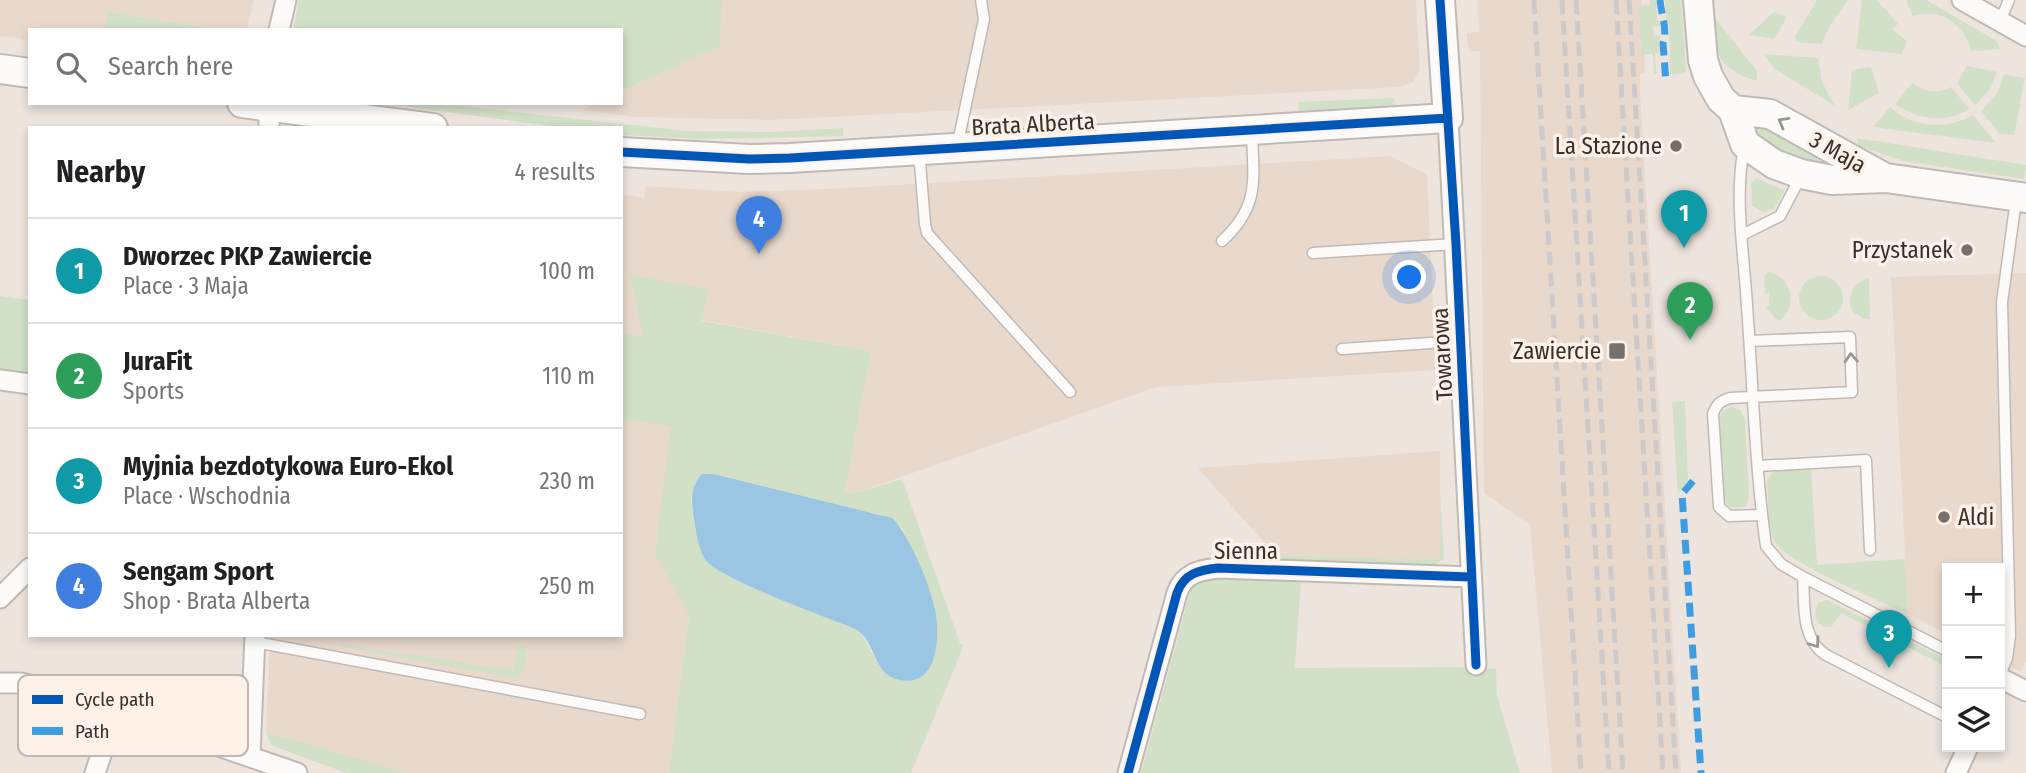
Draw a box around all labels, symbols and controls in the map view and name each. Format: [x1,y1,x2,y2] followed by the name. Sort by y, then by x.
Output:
[28,28,623,105] search box
[52,48,90,86] icon: search
[108,51,233,82] text: Search here
[971,107,1095,141] street label: Brata Alberta
[1778,117,1791,130] one-way arrow
[1805,125,1871,179] street label: 3 Maja
[1555,132,1662,160] place label: La Stazione
[1668,138,1684,154] marker: La Stazione
[56,154,145,190] text: Nearby
[514,158,595,186] text: 4 results
[1661,190,1707,248] pin: 1
[736,196,782,254] pin: 4
[1852,236,1953,264] place label: Przystanek
[123,241,372,272] text: Dworzec PKP Zawiercie
[1959,242,1975,258] marker: Przystanek
[74,257,84,285] text: 1
[539,257,595,285] text: 100 m
[1392,260,1426,294] your location
[123,272,249,300] text: Place · 3 Maja
[1667,282,1713,340] pin: 2
[1426,307,1458,401] street label: Towarowa
[1513,337,1601,365] place label: Zawiercie
[1607,341,1627,361] marker: Zawiercie
[123,346,192,377] text: JuraFit
[1843,352,1858,363] one-way arrow
[74,362,84,390] text: 2
[542,362,595,390] text: 110 m
[123,377,184,405] text: Sports
[123,451,453,482] text: Myjnia bezdotykowa Euro-Ekol
[74,467,84,495] text: 3
[539,467,595,495] text: 230 m
[123,482,291,510] text: Place · Wschodnia
[1958,503,1994,531] place label: Aldi
[1936,509,1952,525] marker: Aldi
[1214,537,1278,565] street label: Sienna
[123,556,274,587] text: Sengam Sport
[1942,563,2005,752] map controls
[1942,563,2005,626] button: +
[73,572,85,600] text: 4
[539,572,595,600] text: 250 m
[123,587,310,615] text: Shop · Brata Alberta
[1866,610,1912,668] pin: 3
[1942,626,2005,689] button: −
[1807,635,1819,647] one-way arrow
[18,675,248,756] legend
[75,688,154,711] text: Cycle path
[1942,689,2005,752] button: layers
[75,720,110,743] text: Path

